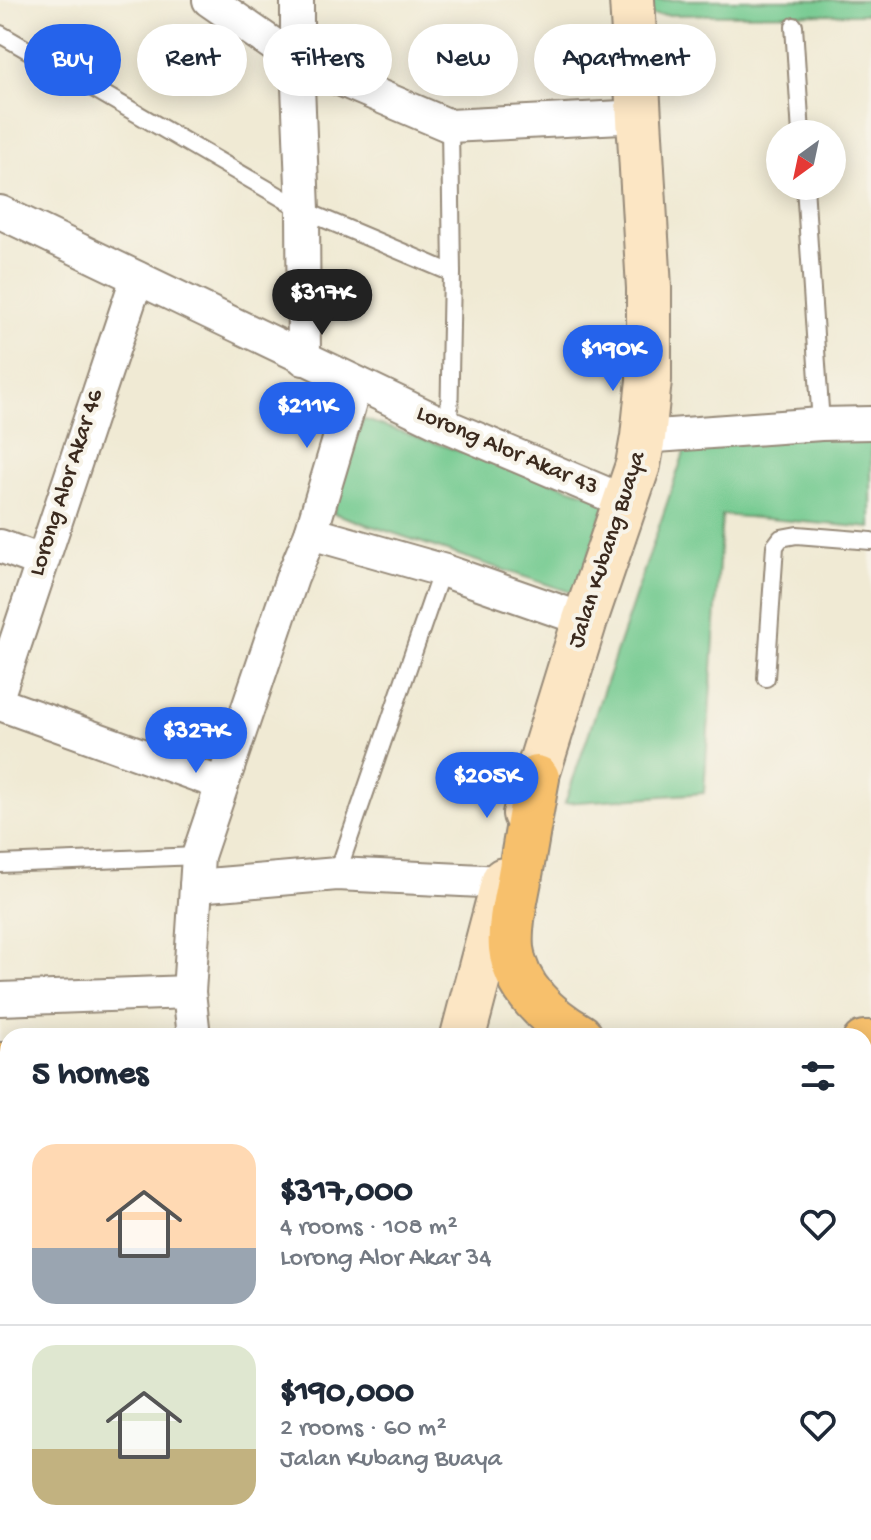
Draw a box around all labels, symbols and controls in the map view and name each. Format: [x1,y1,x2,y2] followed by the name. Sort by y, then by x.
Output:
[24,24,121,96] chip: Buy
[137,24,247,96] chip: Rent
[263,24,392,96] chip: Filters
[408,24,518,96] chip: New
[534,24,716,96] chip: Apartment
[766,120,846,200] north arrow
[766,120,846,200] map controls
[266,269,378,337] pin: $317K
[290,279,354,310] text: $317K
[557,325,669,393] pin: $190K
[581,335,645,366] text: $190K
[251,382,363,450] pin: $211K
[23,385,111,580] street label: Lorong Alor Akar 46
[277,392,337,423] text: $211K
[411,400,603,502] street label: Lorong Alor Akar 43
[563,447,654,652] street label: Jalan Kubang Buaya
[140,707,252,775] pin: $327K
[163,717,229,748] text: $327K
[431,752,543,820] pin: $205K
[453,762,521,793] text: $205K
[796,1054,840,1098] icon: filters
[32,1056,148,1096] text: 5 homes
[280,1173,413,1213] text: $317,000
[96,1176,192,1272] icon: home
[796,1202,840,1246] icon: heart
[280,1213,458,1244] text: 4 rooms · 108 m²
[280,1244,491,1275] text: Lorong Alor Akar 34
[280,1374,414,1414] text: $190,000
[96,1377,192,1473] icon: home
[796,1403,840,1447] icon: heart
[280,1414,446,1445] text: 2 rooms · 60 m²
[280,1445,502,1476] text: Jalan Kubang Buaya

